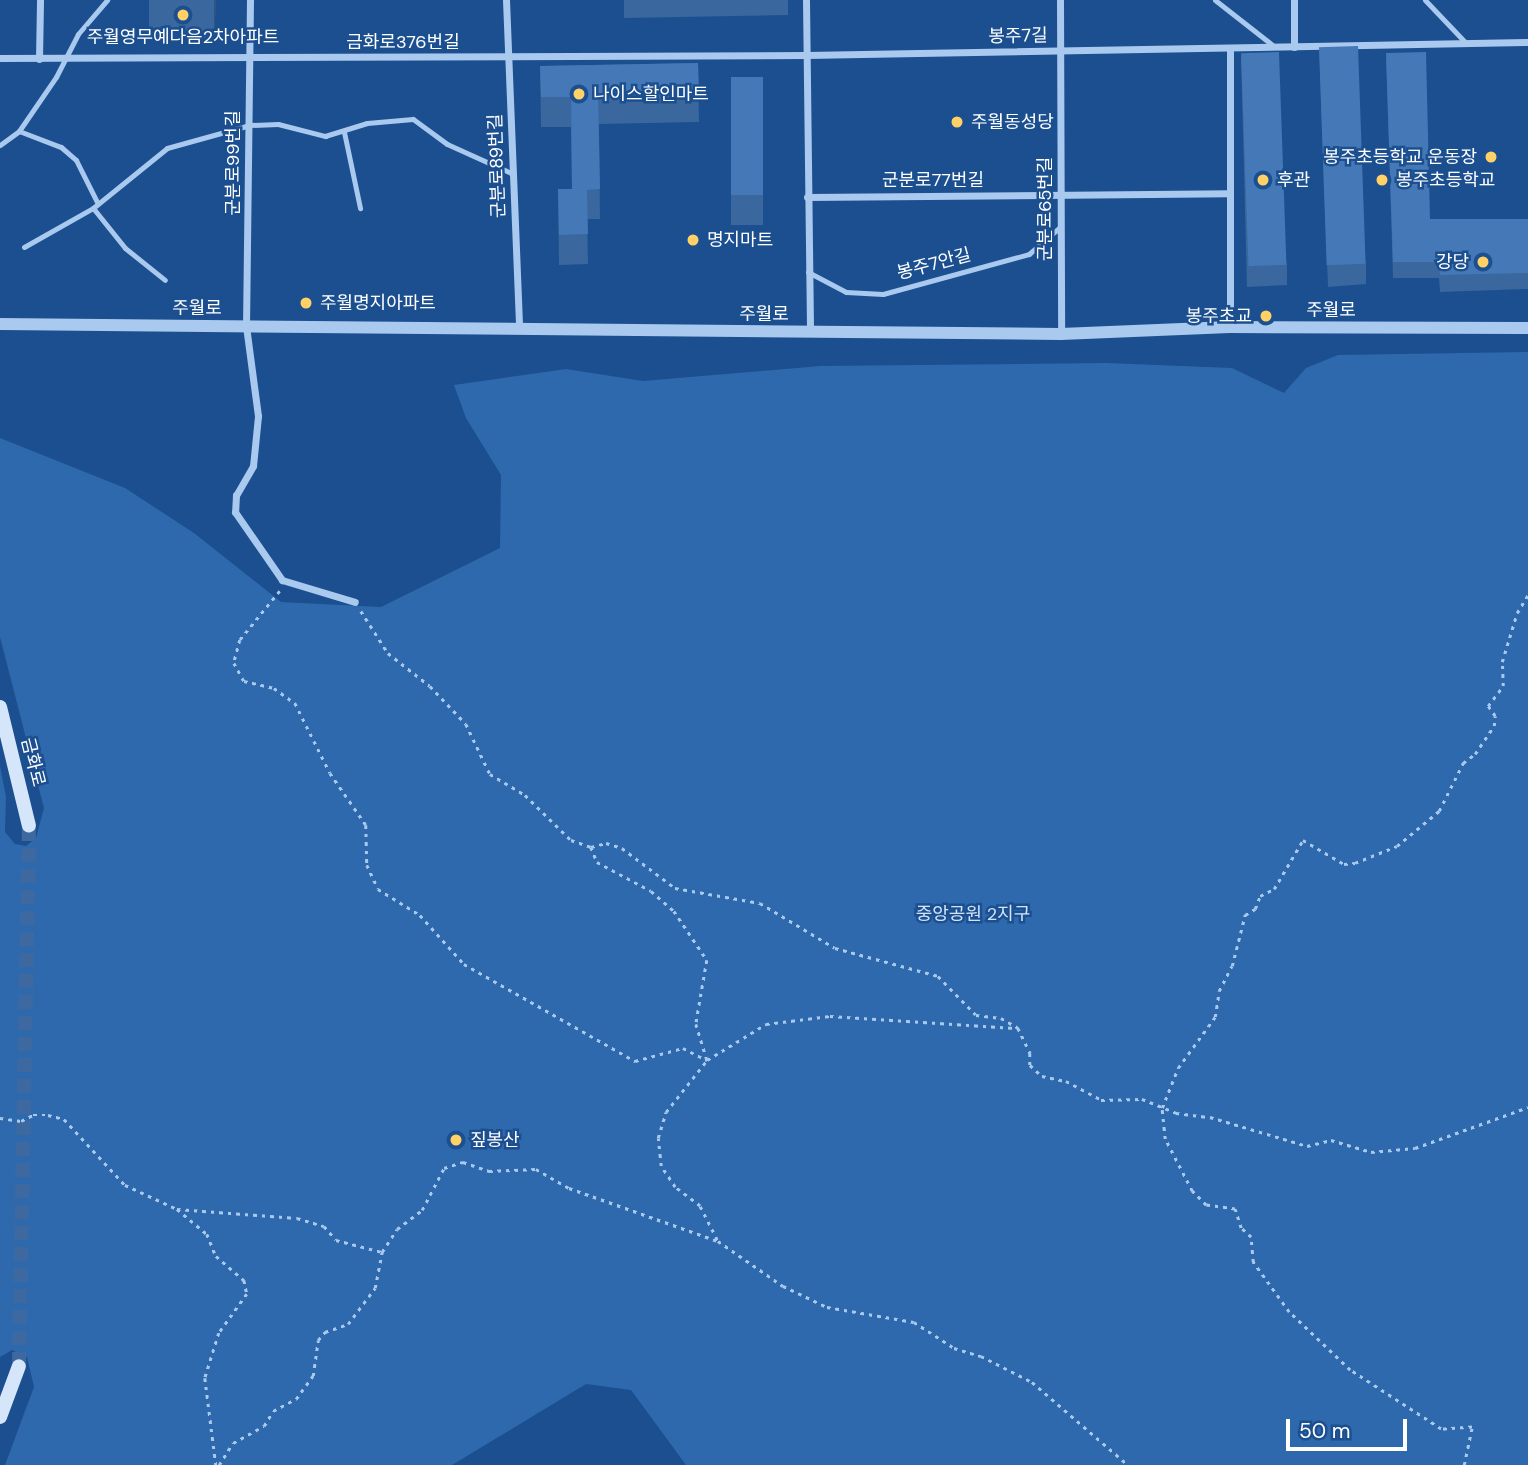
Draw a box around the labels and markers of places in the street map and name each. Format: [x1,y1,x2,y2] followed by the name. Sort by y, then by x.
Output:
[175,7,191,23] marker: 주월영무예다음2차아파트
[87,26,279,48] place label: 주월영무예다음2차아파트
[593,83,709,105] place label: 나이스할인마트
[571,86,587,102] marker: 나이스할인마트
[971,111,1054,133] place label: 주월동성당
[949,114,965,130] marker: 주월동성당
[1323,146,1477,168] place label: 봉주초등학교 운동장
[1483,149,1499,165] marker: 봉주초등학교 운동장
[1277,169,1310,191] place label: 후관
[1396,169,1495,191] place label: 봉주초등학교
[1255,172,1271,188] marker: 후관
[1374,172,1390,188] marker: 봉주초등학교
[707,229,773,251] place label: 명지마트
[685,232,701,248] marker: 명지마트
[1436,251,1469,273] place label: 강당
[1475,254,1491,270] marker: 강당
[320,292,436,314] place label: 주월명지아파트
[298,295,314,311] marker: 주월명지아파트
[1186,305,1252,327] place label: 봉주초교
[1258,308,1274,324] marker: 봉주초교
[470,1129,520,1151] place label: 짚봉산
[448,1132,464,1148] marker: 짚봉산

